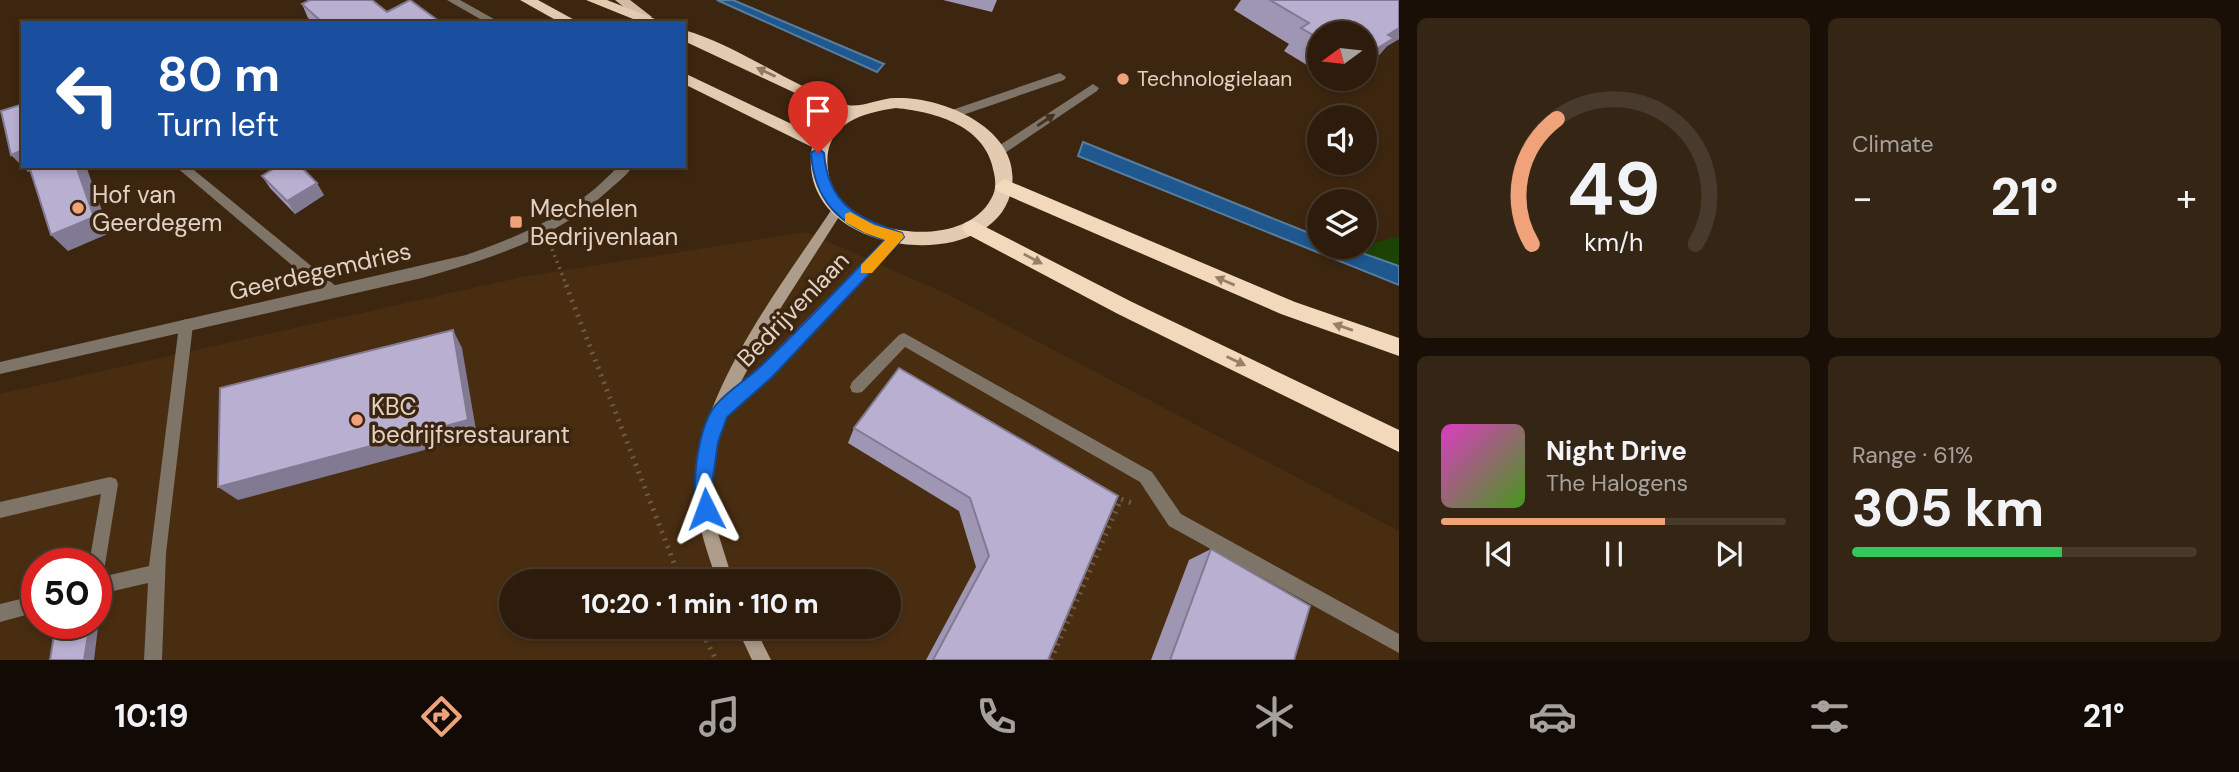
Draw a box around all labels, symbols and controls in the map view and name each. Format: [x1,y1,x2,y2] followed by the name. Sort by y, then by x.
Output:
[1307,21,1377,91] north arrow
[1307,21,1377,259] map controls
[157,42,280,106] text: 80 m
[42,49,133,140] icon: left
[1137,65,1292,93] place label: Technologielaan
[756,67,776,78] one-way arrow
[1115,71,1131,87] marker: Technologielaan
[788,81,848,153] pin
[799,92,837,130] icon: arrive
[157,104,279,146] text: Turn left
[1307,105,1377,175] button: sound
[1036,114,1055,127] one-way arrow
[1852,129,1934,159] text: Climate
[1567,142,1660,237] text: 49
[1990,163,2059,231] text: 21°
[1852,173,1873,223] text: −
[2176,173,2197,223] text: +
[92,179,222,238] place label: Hof van Geerdegem
[1307,189,1377,259] button: layers
[530,193,678,252] place label: Mechelen Bedrijvenlaan
[70,200,86,216] marker: Hof van Geerdegem
[508,214,524,230] marker: Mechelen Bedrijvenlaan
[1584,226,1643,259] text: km/h
[226,235,414,307] street label: Geerdegemdries
[730,245,856,373] street label: Bedrijvenlaan
[1023,253,1043,265] one-way arrow
[1215,275,1235,287] one-way arrow
[1333,321,1354,332] one-way arrow
[1226,356,1246,367] one-way arrow
[371,391,570,450] place label: KBC bedrijfsrestaurant
[349,412,365,428] marker: KBC bedrijfsrestaurant
[1546,434,1687,468] text: Night Drive
[1852,440,1973,470] text: Range · 61%
[1546,468,1688,498] text: The Halogens
[669,472,743,546] position arrow
[1852,474,2044,542] text: 305 km
[1480,535,1518,573] icon: previous
[1595,535,1633,573] icon: pause
[1710,535,1748,573] icon: next
[21,548,112,639] speed limit sign: 50
[581,587,819,621] text: 10:20 · 1 min · 110 m
[417,692,466,741] icon: directions
[695,692,744,741] icon: music
[972,692,1021,741] icon: phone
[1250,692,1299,741] icon: climate
[1528,692,1577,741] icon: car
[1805,692,1854,741] icon: filters
[114,695,189,737] text: 10:19
[2083,695,2125,737] text: 21°

